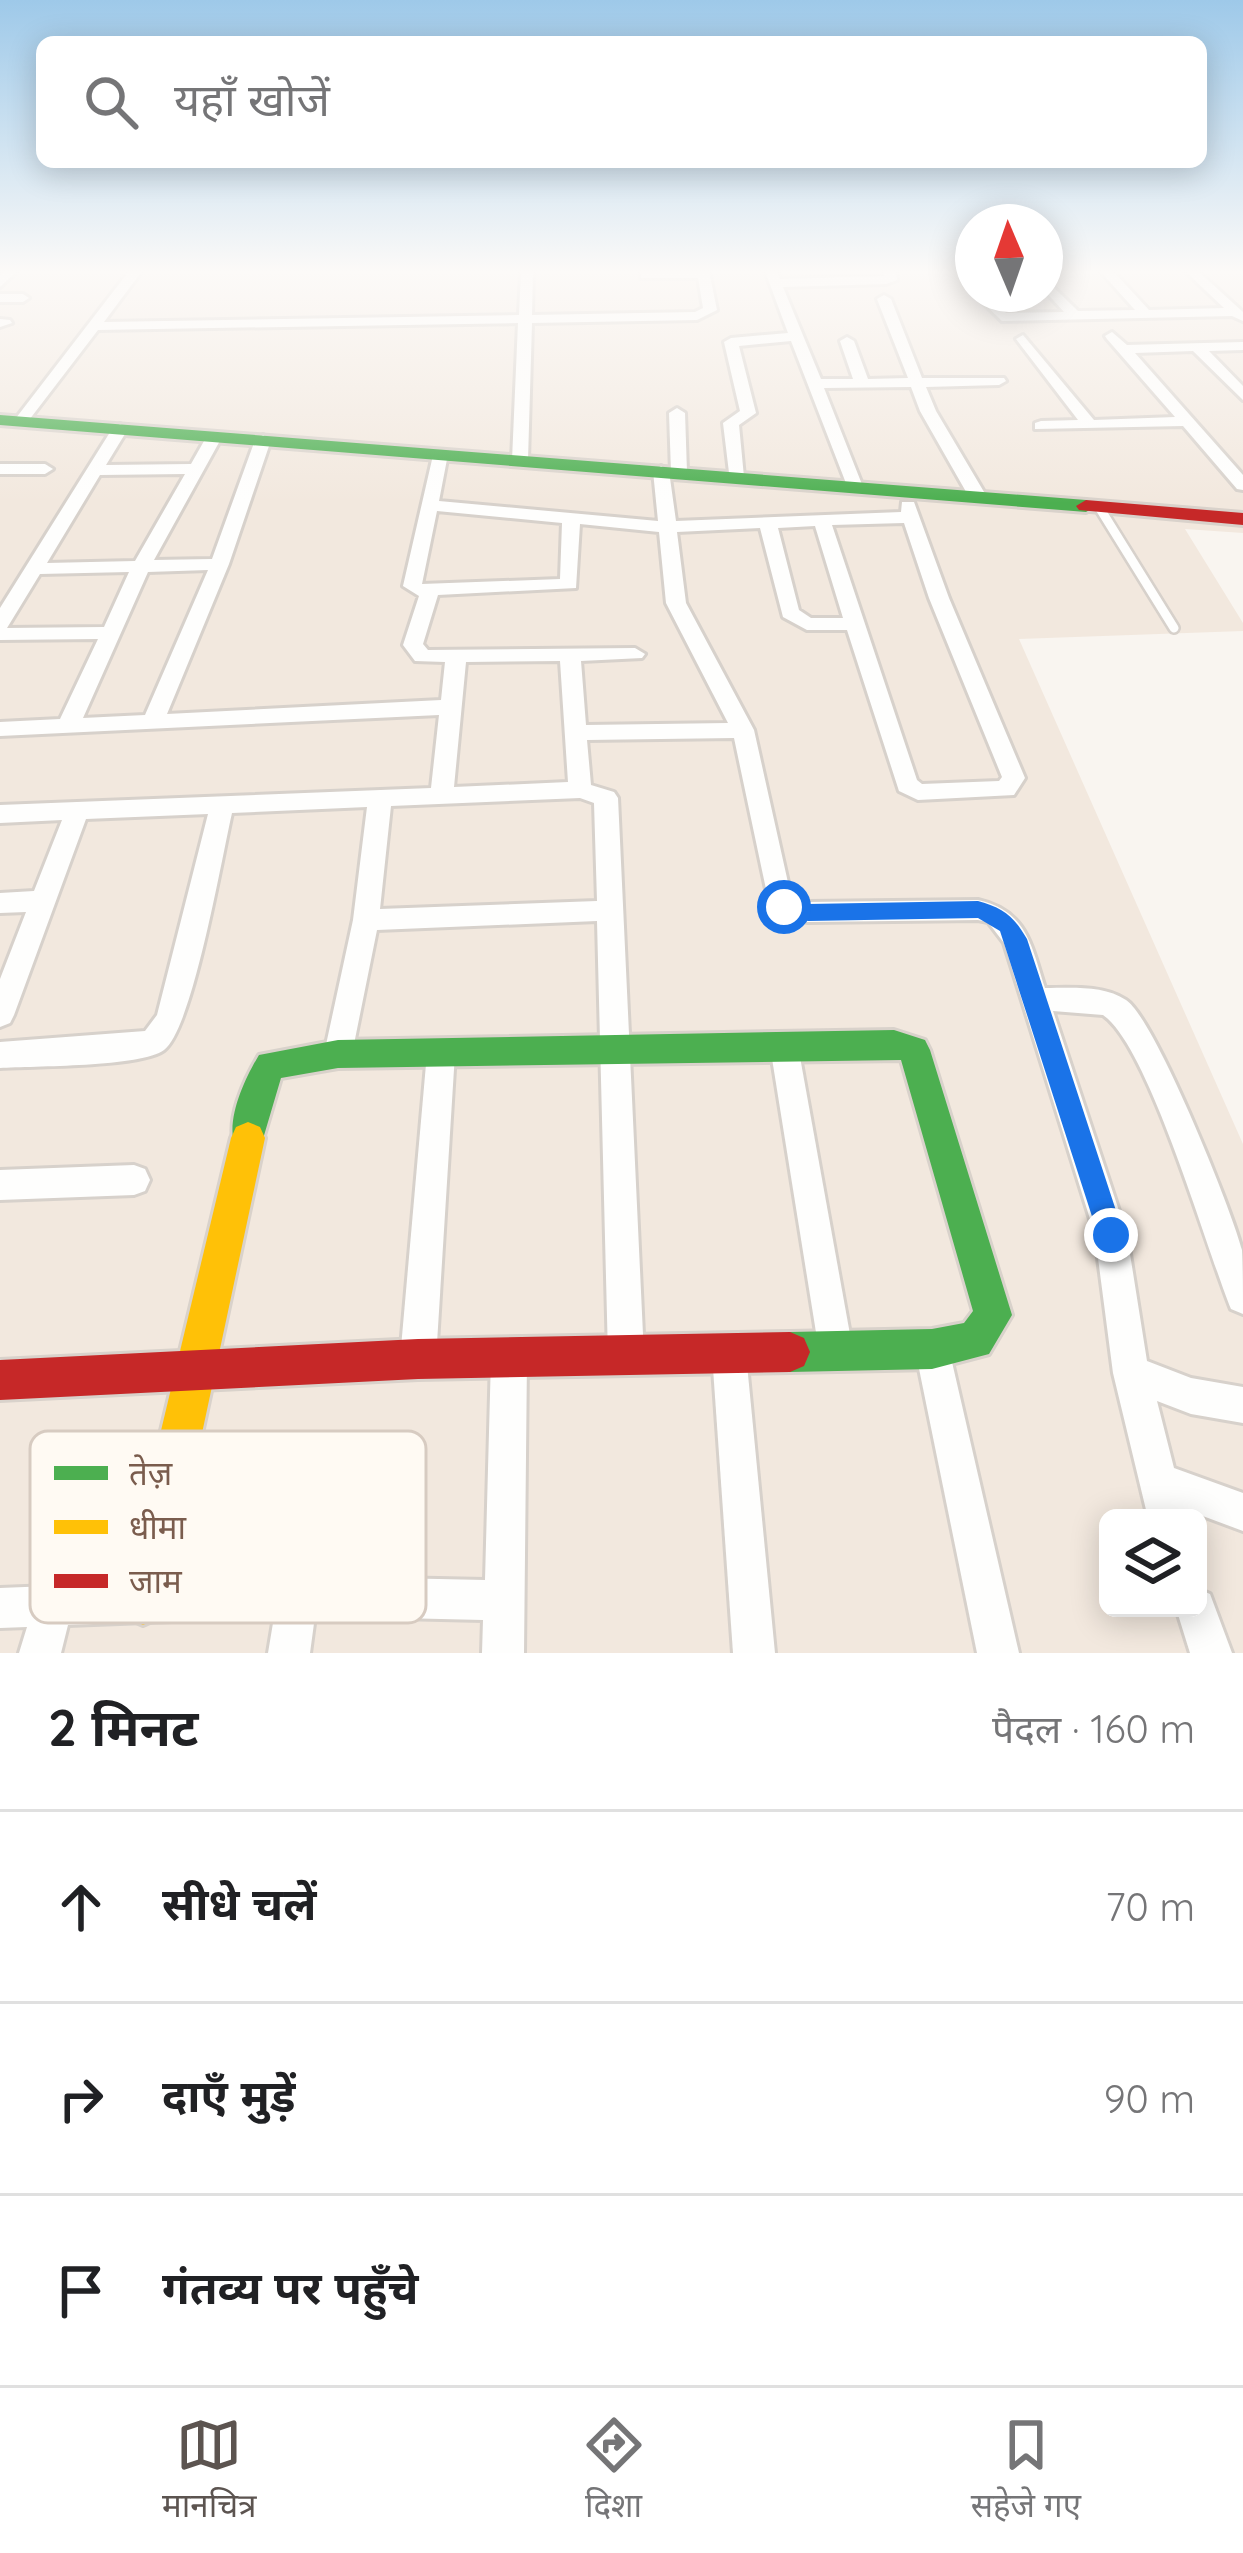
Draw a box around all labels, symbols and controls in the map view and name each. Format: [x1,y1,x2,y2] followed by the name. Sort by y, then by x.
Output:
[36,36,1207,168] search box
[78,69,144,135] icon: search
[174,71,330,127] text: यहाँ खोजें
[955,204,1063,312] north arrow
[757,880,811,934] route start
[1084,1208,1138,1262] route end
[30,1431,426,1623] legend
[129,1452,173,1493] text: तेज़
[129,1506,188,1547] text: धीमा
[1099,1509,1207,1617] map controls
[1099,1509,1207,1617] button: layers
[129,1560,183,1601] text: जाम
[48,1695,198,1759] text: 2 मिनट
[992,1704,1195,1753] text: पैदल · 160 m
[48,1874,114,1940] icon: ahead
[162,1875,316,1931] text: सीधे चलें
[1106,1882,1195,1931] text: 70 m
[48,2066,114,2132] icon: right
[162,2067,295,2123] text: दाएँ मुड़ें
[1104,2074,1195,2123] text: 90 m
[48,2258,114,2324] icon: arrive
[162,2259,419,2315] text: गंतव्य पर पहुँचे
[162,2412,256,2530] tab: मानचित्र
[581,2412,647,2530] tab: दिशा
[971,2412,1081,2530] tab: सहेजे गए

